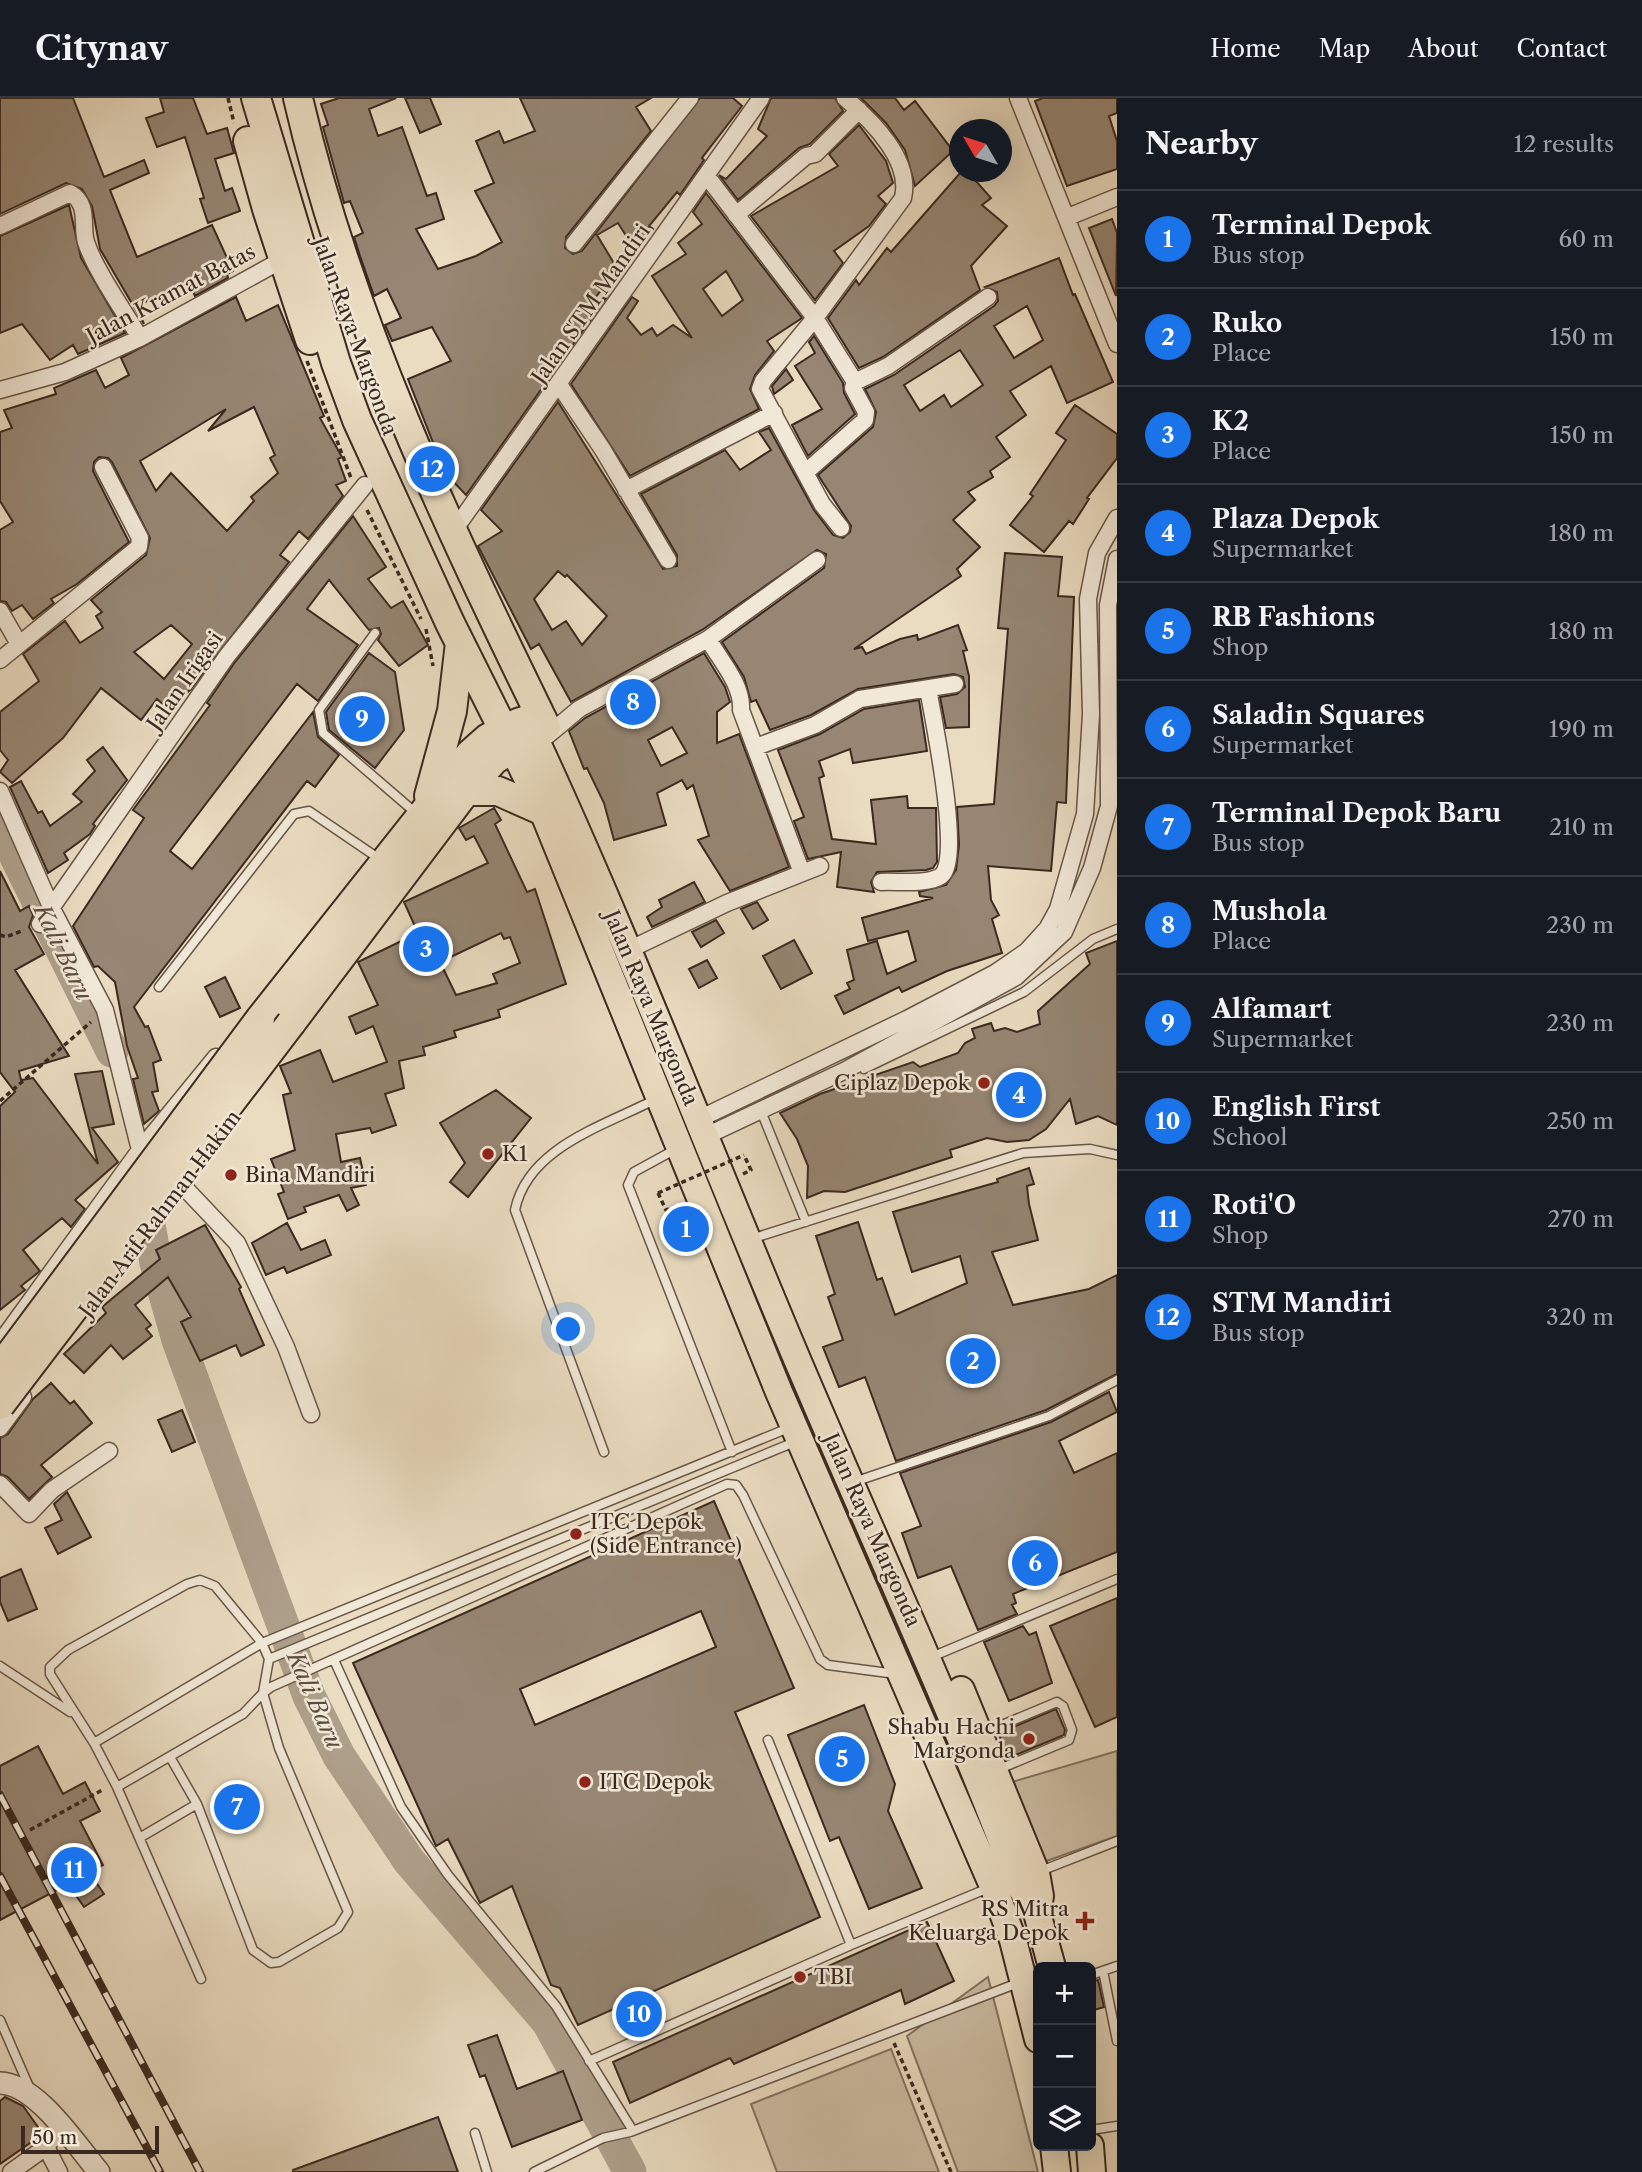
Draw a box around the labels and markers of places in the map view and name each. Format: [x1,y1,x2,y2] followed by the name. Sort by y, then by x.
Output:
[409,443,455,495] pin: 12
[610,676,656,728] pin: 8
[339,693,385,745] pin: 9
[403,923,449,975] pin: 3
[996,1069,1042,1121] pin: 4
[834,1070,971,1095] place label: Ciplaz Depok
[976,1075,992,1091] marker: Ciplaz Depok
[502,1141,528,1166] place label: K1
[480,1146,496,1162] marker: K1
[245,1162,375,1187] place label: Bina Mandiri
[223,1167,239,1183] marker: Bina Mandiri
[663,1203,709,1255] pin: 1
[950,1335,996,1387] pin: 2
[590,1509,742,1558] place label: ITC Depok (Side Entrance)
[568,1526,584,1542] marker: ITC Depok (Side Entrance)
[1012,1537,1058,1589] pin: 6
[888,1714,1016,1763] place label: Shabu Hachi Margonda
[1021,1731,1037,1747] marker: Shabu Hachi Margonda
[819,1733,865,1785] pin: 5
[599,1769,712,1794] place label: ITC Depok
[577,1774,593,1790] marker: ITC Depok
[214,1781,260,1833] pin: 7
[51,1844,97,1896] pin: 11
[908,1896,1070,1945] place label: RS Mitra Keluarga Depok
[1075,1911,1095,1931] marker: RS Mitra Keluarga Depok
[814,1964,852,1989] place label: TBI
[792,1969,808,1985] marker: TBI
[616,1988,662,2040] pin: 10

